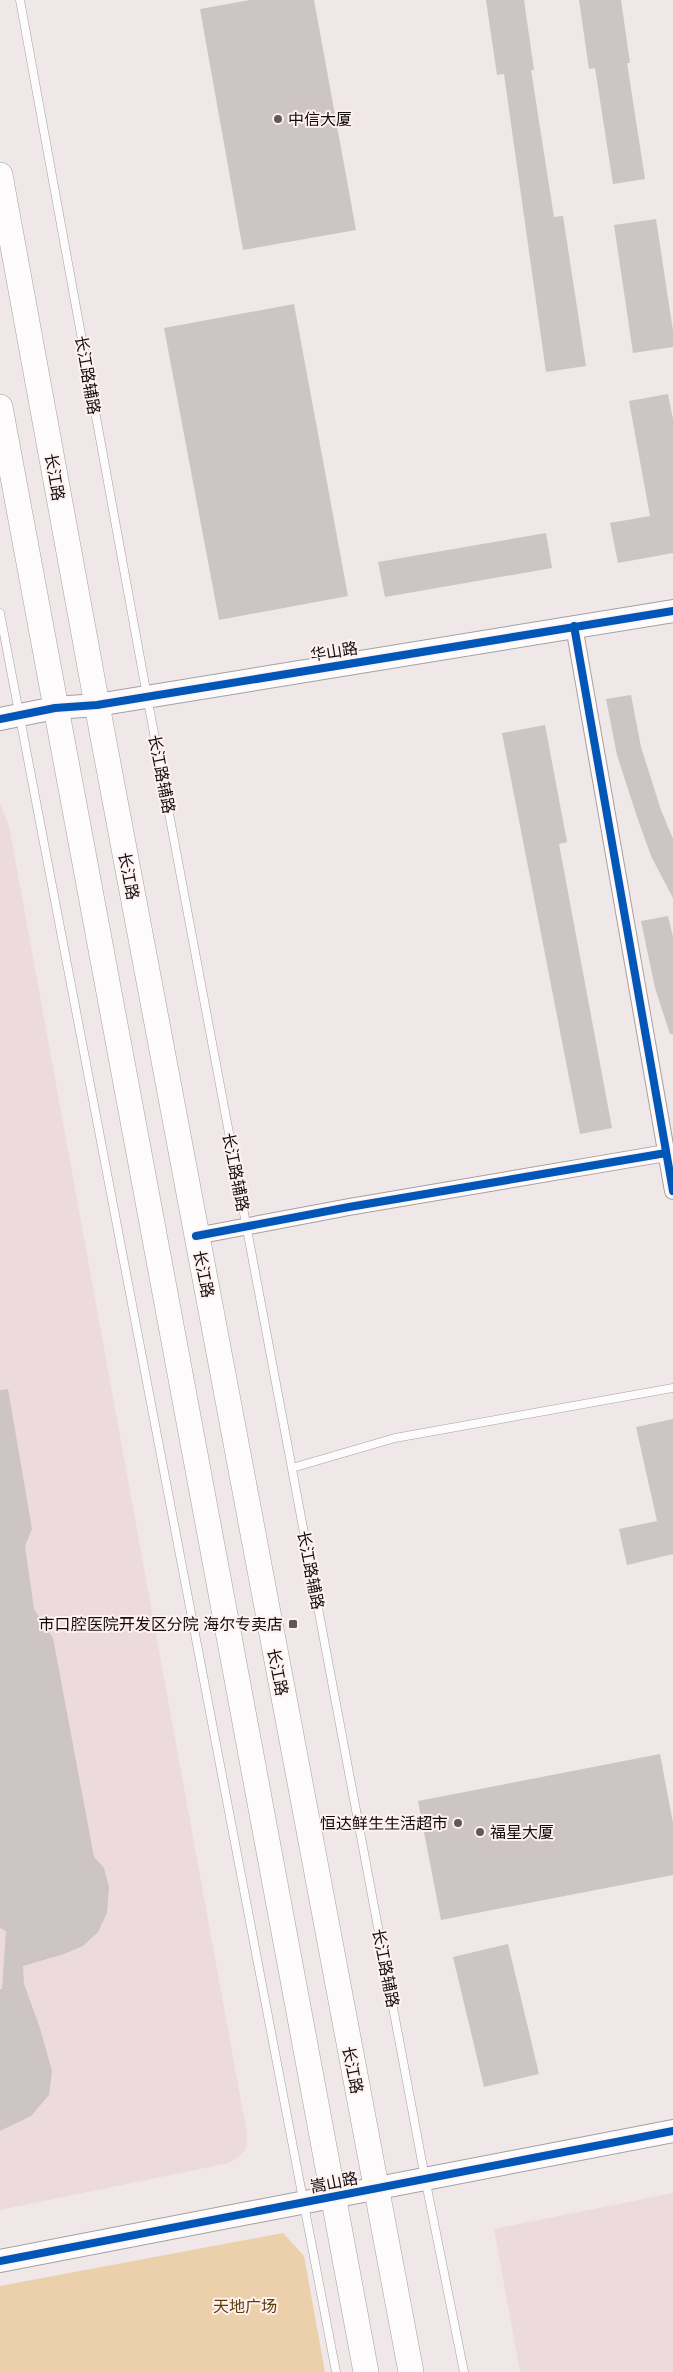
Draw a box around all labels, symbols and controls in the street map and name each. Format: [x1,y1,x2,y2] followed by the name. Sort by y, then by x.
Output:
[288,108,352,130] place label: 中信大厦
[272,113,284,125] marker: 中信大厦
[70,334,106,416] street label: 长江路辅路
[40,451,70,503] street label: 长江路
[309,636,359,666] street label: 华山路
[144,733,180,815] street label: 长江路辅路
[114,850,144,902] street label: 长江路
[218,1131,254,1213] street label: 长江路辅路
[189,1248,219,1300] street label: 长江路
[293,1529,329,1611] street label: 长江路辅路
[39,1613,283,1635] place label: 市口腔医院开发区分院 海尔专卖店
[287,1618,299,1630] marker: 市口腔医院开发区分院 海尔专卖店
[263,1646,293,1698] street label: 长江路
[320,1812,448,1834] place label: 恒达鲜生生活超市
[452,1817,464,1829] marker: 恒达鲜生生活超市
[490,1821,554,1843] place label: 福星大厦
[474,1826,486,1838] marker: 福星大厦
[368,1927,404,2009] street label: 长江路辅路
[338,2044,368,2096] street label: 长江路
[308,2167,360,2197] street label: 嵩山路
[213,2295,277,2317] park label: 天地广场

